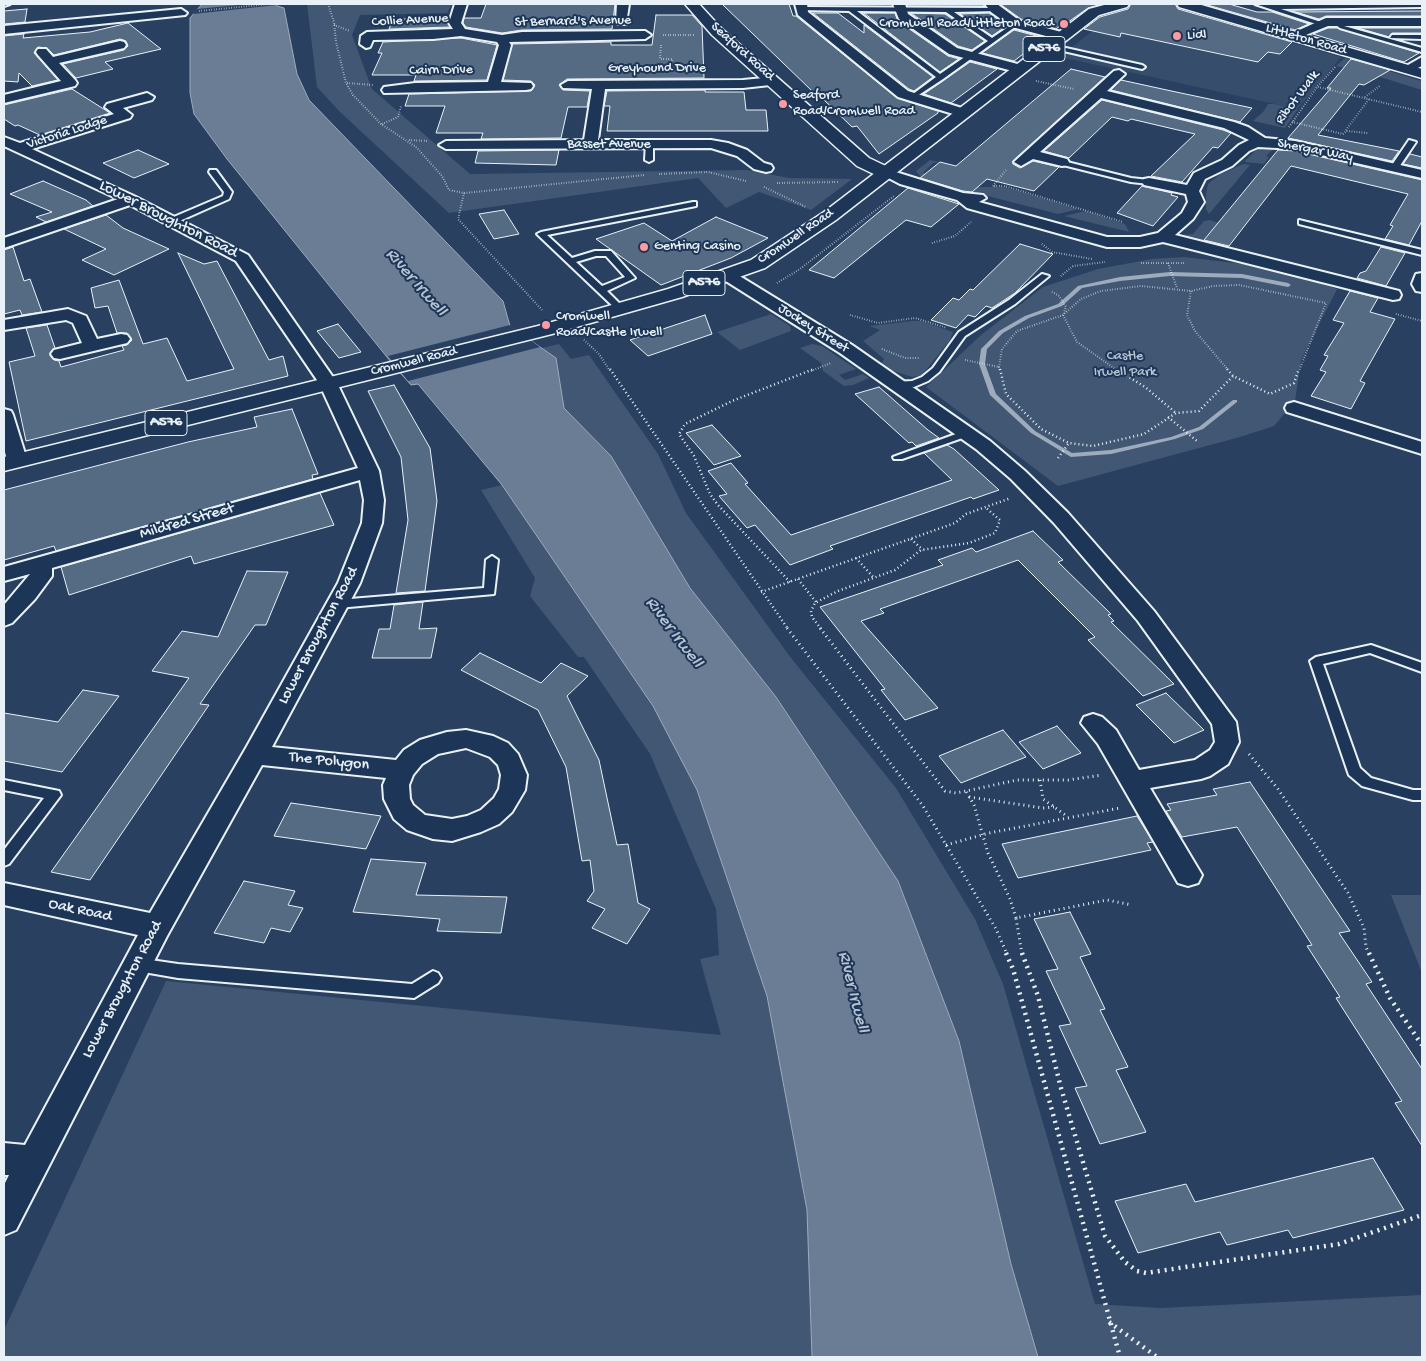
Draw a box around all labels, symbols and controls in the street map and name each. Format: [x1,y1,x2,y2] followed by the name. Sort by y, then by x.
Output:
[371,11,449,31] street label: Collie Avenue
[515,13,631,31] street label: St Bernard's Avenue
[879,16,1054,32] place label: Cromwell Road/Littleton Road
[1058,18,1070,30] marker: Cromwell Road/Littleton Road
[707,19,777,85] street label: Seaford Road
[1264,20,1348,60] street label: Littleton Road
[1187,28,1206,44] place label: Lidl
[1171,30,1183,42] marker: Lidl
[1023,36,1065,62] road number: A576
[608,61,706,77] street label: Greyhound Drive
[409,62,473,80] street label: Cairn Drive
[1272,68,1324,128] street label: Ribot Walk
[793,88,915,120] place label: Seaford Road/Cromwell Road
[777,98,789,110] marker: Seaford Road/Cromwell Road
[25,112,109,154] street label: Victoria Lodge
[1276,135,1354,167] street label: Shergar Way
[567,137,651,153] street label: Basset Avenue
[96,177,240,263] street label: Lower Broughton Road
[755,205,837,269] street label: Cromwell Road
[654,239,741,255] place label: Genting Casino
[638,241,650,253] marker: Genting Casino
[380,245,450,321] water label: River Irwell
[683,270,725,296] road number: A576
[774,301,852,357] street label: Jockey Street
[556,309,662,342] place label: Cromwell Road/Castle Irwell
[540,319,552,331] marker: Cromwell Road/Castle Irwell
[369,343,459,381] street label: Cromwell Road
[1094,349,1156,382] park label: Castle Irwell Park
[145,410,187,436] road number: A576
[138,499,236,545] street label: Mildred Street
[275,564,363,708] street label: Lower Broughton Road
[639,593,707,673] water label: River Irwell
[288,748,370,776] street label: The Polygon
[47,895,113,927] street label: Oak Road
[79,918,167,1062] street label: Lower Broughton Road
[831,949,873,1035] water label: River Irwell

